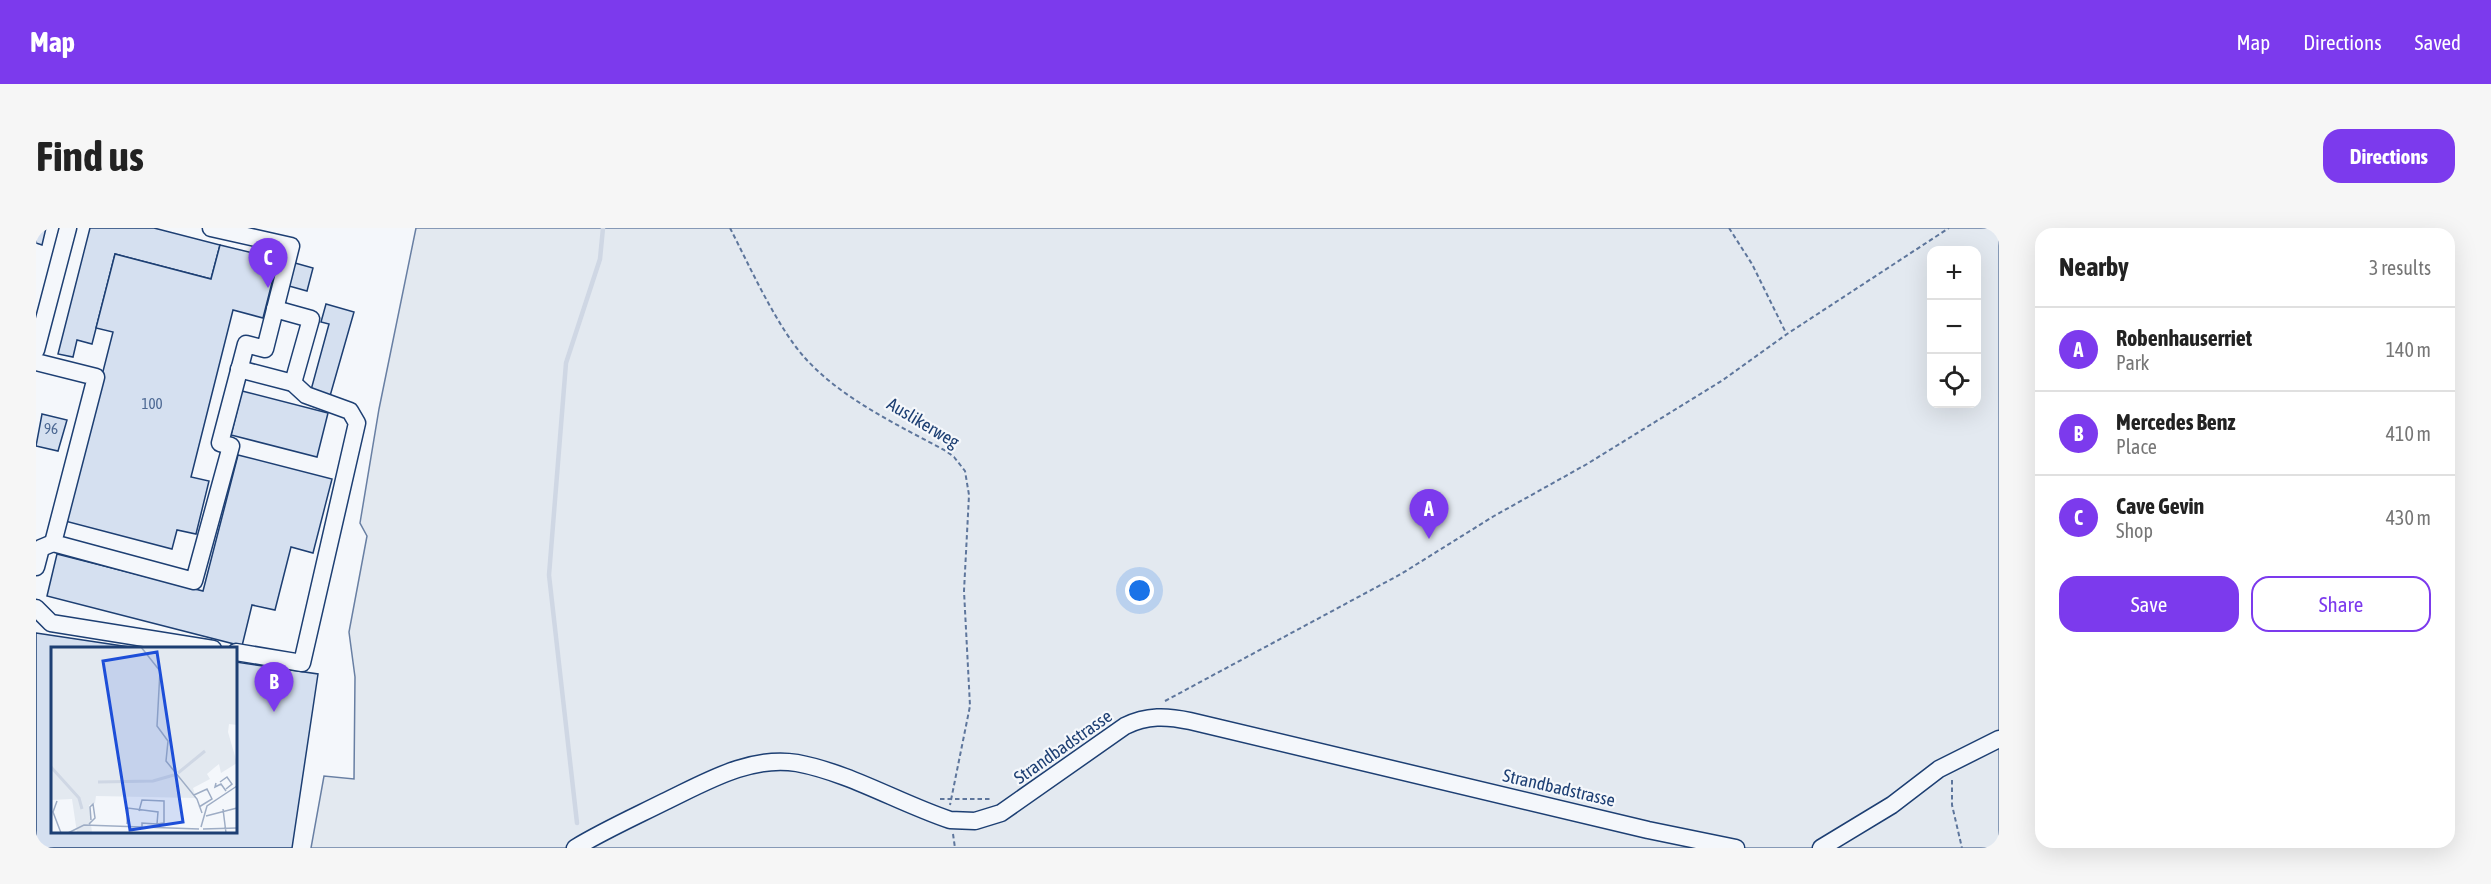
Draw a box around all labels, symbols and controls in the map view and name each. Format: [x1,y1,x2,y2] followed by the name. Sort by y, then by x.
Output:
[30,26,75,58] text: Map
[2236,30,2270,54] text: Map
[2303,30,2382,54] text: Directions
[2415,30,2461,54] text: Saved
[2323,129,2455,183] button: Directions
[36,132,144,180] text: Find us
[248,238,288,288] pin: C
[1927,246,1981,408] map controls
[1927,246,1981,300] button: +
[2059,252,2129,282] text: Nearby
[2369,256,2431,279] text: 3 results
[1927,300,1981,354] button: −
[2116,325,2252,351] text: Robenhauserriet
[2074,338,2083,361] text: A
[2386,338,2431,361] text: 140 m
[2116,351,2149,374] text: Park
[1927,354,1981,408] button: locate
[883,393,963,452] street label: Auslikerweg
[141,395,163,412] house number: 100
[2116,409,2235,435] text: Mercedes Benz
[44,420,58,437] house number: 96
[2074,422,2083,445] text: B
[2386,422,2431,445] text: 410 m
[2116,435,2157,458] text: Place
[1410,490,1448,539] pin: A
[2116,493,2204,519] text: Cave Gevin
[2074,506,2083,529] text: C
[2386,506,2431,529] text: 430 m
[2116,519,2153,542] text: Shop
[1125,576,1154,605] your location
[2059,576,2239,632] button: Save
[2251,576,2431,632] button: Share
[51,647,237,833] inset map
[254,662,294,712] pin: B
[1010,705,1116,788] street label: Strandbadstrasse
[1501,764,1617,811] street label: Strandbadstrasse

